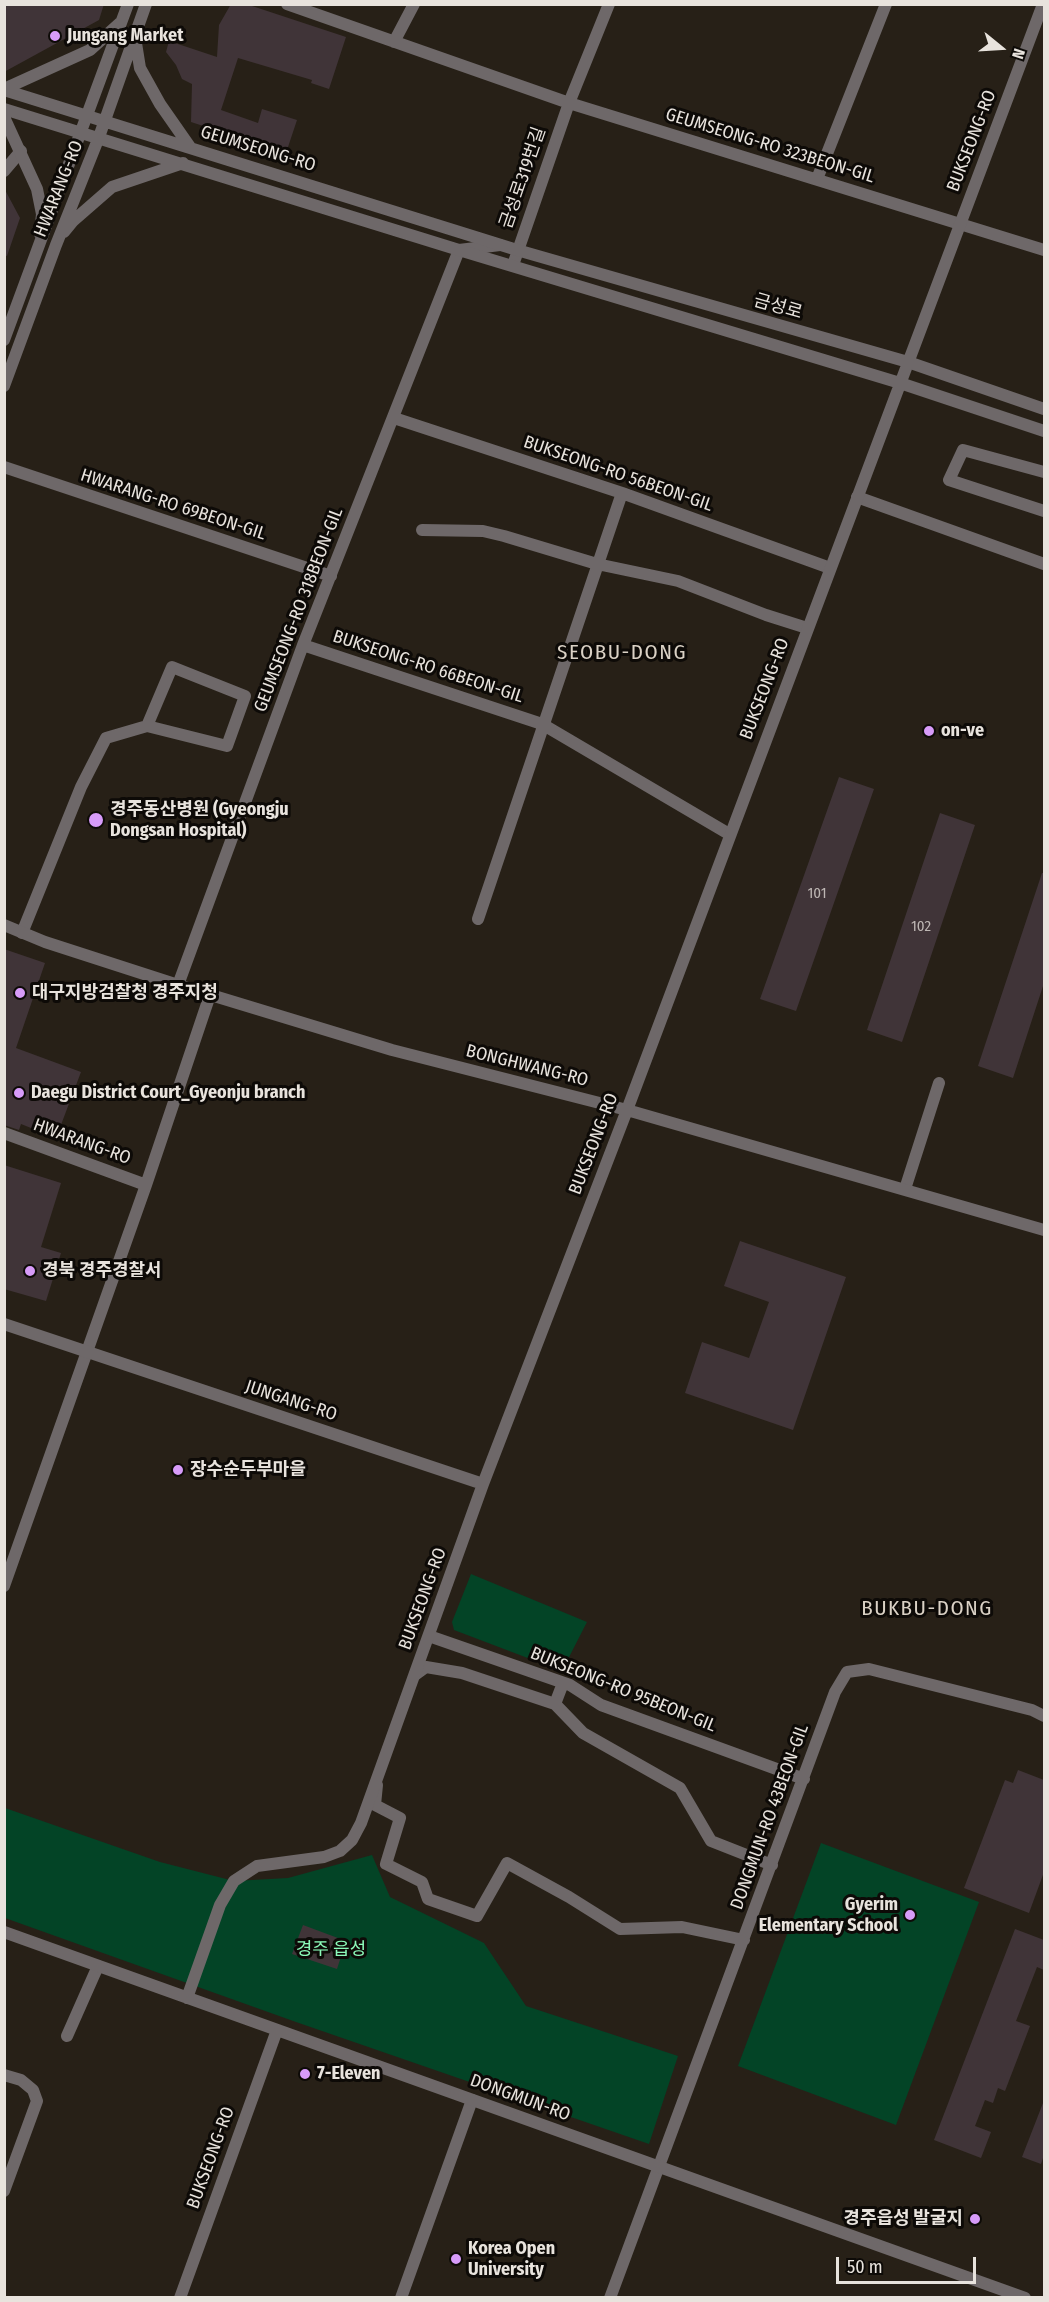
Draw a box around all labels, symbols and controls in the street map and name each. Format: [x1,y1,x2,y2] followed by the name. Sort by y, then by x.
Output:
[971,18,1031,78] north arrow
[67,25,183,47] place label: Jungang Market
[48,29,62,43] marker: Jungang Market
[1008,46,1029,61] text: N
[943,87,1001,195] street label: BUKSEONG-RO
[663,104,877,188] street label: GEUMSEONG-RO 323BEON-GIL
[198,121,318,177] street label: GEUMSEONG-RO
[495,124,551,232] street label: 금성로319번길
[30,138,88,240] street label: HWARANG-RO
[751,290,805,324] street label: 금성로
[521,431,715,517] street label: BUKSEONG-RO 56BEON-GIL
[78,465,268,545] street label: HWARANG-RO 69BEON-GIL
[250,505,348,715] street label: GEUMSEONG-RO 318BEON-GIL
[330,626,526,708] street label: BUKSEONG-RO 66BEON-GIL
[736,635,794,743] street label: BUKSEONG-RO
[557,640,687,666] district label: SEOBU-DONG
[941,720,984,742] place label: on-ve
[922,724,936,738] marker: on-ve
[110,799,289,842] place label: 경주동산병원 (Gyeongju Dongsan Hospital)
[87,811,105,829] marker: 경주동산병원 (Gyeongju Dongsan Hospital)
[807,885,827,903] house number: 101
[911,918,931,936] house number: 102
[32,982,218,1004] place label: 대구지방검찰청 경주지청
[13,986,27,1000] marker: 대구지방검찰청 경주지청
[464,1040,590,1092] street label: BONGHWANG-RO
[31,1082,305,1104] place label: Daegu District Court_Gyeonju branch
[12,1086,26,1100] marker: Daegu District Court_Gyeonju branch
[565,1090,623,1198] street label: BUKSEONG-RO
[30,1114,134,1170] street label: HWARANG-RO
[42,1260,162,1282] place label: 경북 경주경찰서
[23,1264,37,1278] marker: 경북 경주경찰서
[242,1376,340,1426] street label: JUNGANG-RO
[190,1459,306,1481] place label: 장수순두부마을
[171,1463,185,1477] marker: 장수순두부마을
[395,1545,451,1653] street label: BUKSEONG-RO
[861,1596,993,1622] district label: BUKBU-DONG
[527,1643,719,1737] street label: BUKSEONG-RO 95BEON-GIL
[726,1721,814,1913] street label: DONGMUN-RO 43BEON-GIL
[759,1894,898,1936] place label: Gyerim Elementary School
[903,1908,917,1922] marker: Gyerim Elementary School
[296,1939,366,1961] park label: 경주 읍성
[317,2063,380,2085] place label: 7-Eleven
[298,2067,312,2081] marker: 7-Eleven
[467,2070,573,2126] street label: DONGMUN-RO
[183,2104,239,2212] street label: BUKSEONG-RO
[843,2208,963,2230] place label: 경주읍성 발굴지
[968,2212,982,2226] marker: 경주읍성 발굴지
[468,2238,555,2280] place label: Korea Open University
[839,2245,978,2283] scale bar
[449,2252,463,2266] marker: Korea Open University
[847,2256,883,2278] text: 50 m

